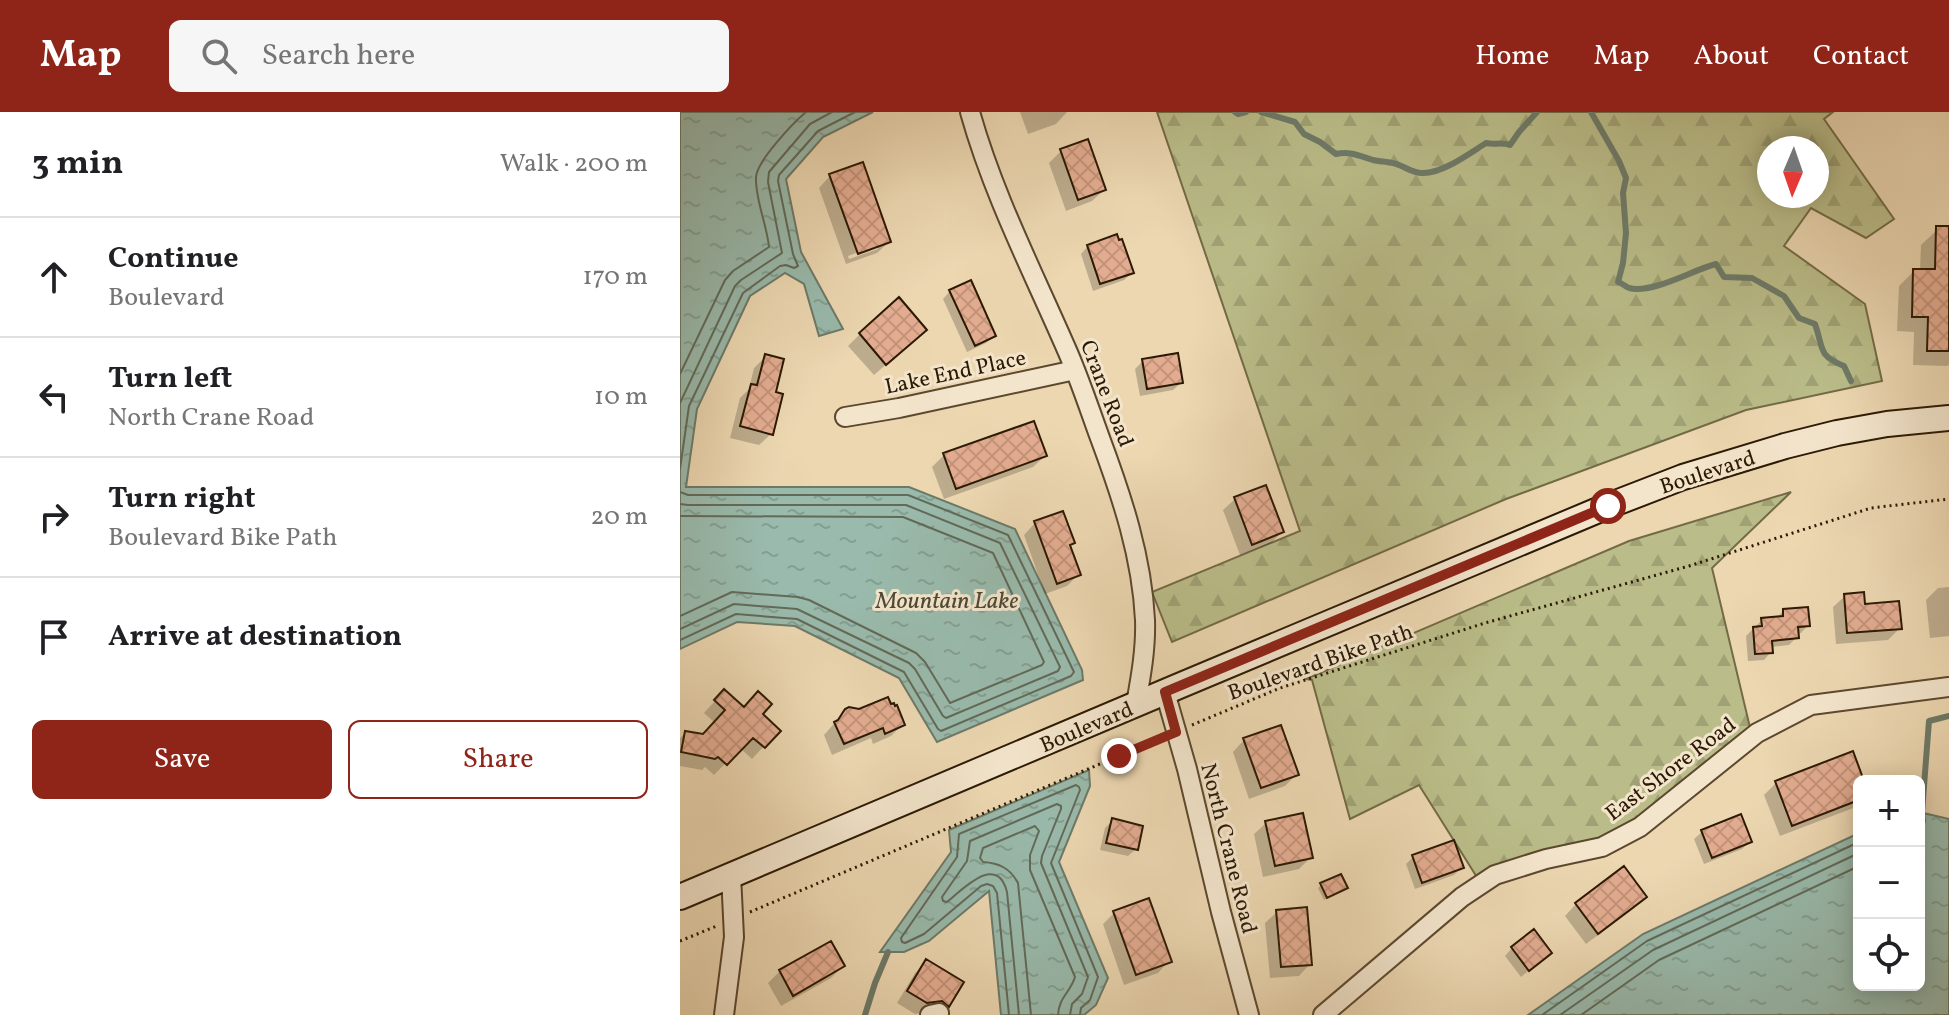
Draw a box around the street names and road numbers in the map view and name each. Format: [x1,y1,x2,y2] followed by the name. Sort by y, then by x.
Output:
[1071,336,1140,452] street label: Crane Road
[882,343,1029,404] street label: Lake End Place
[1656,443,1760,503] street label: Boulevard
[1224,617,1418,710] street label: Boulevard Bike Path
[1035,695,1139,762] street label: Boulevard
[1600,711,1743,829] street label: East Shore Road
[1191,760,1264,937] street label: North Crane Road

